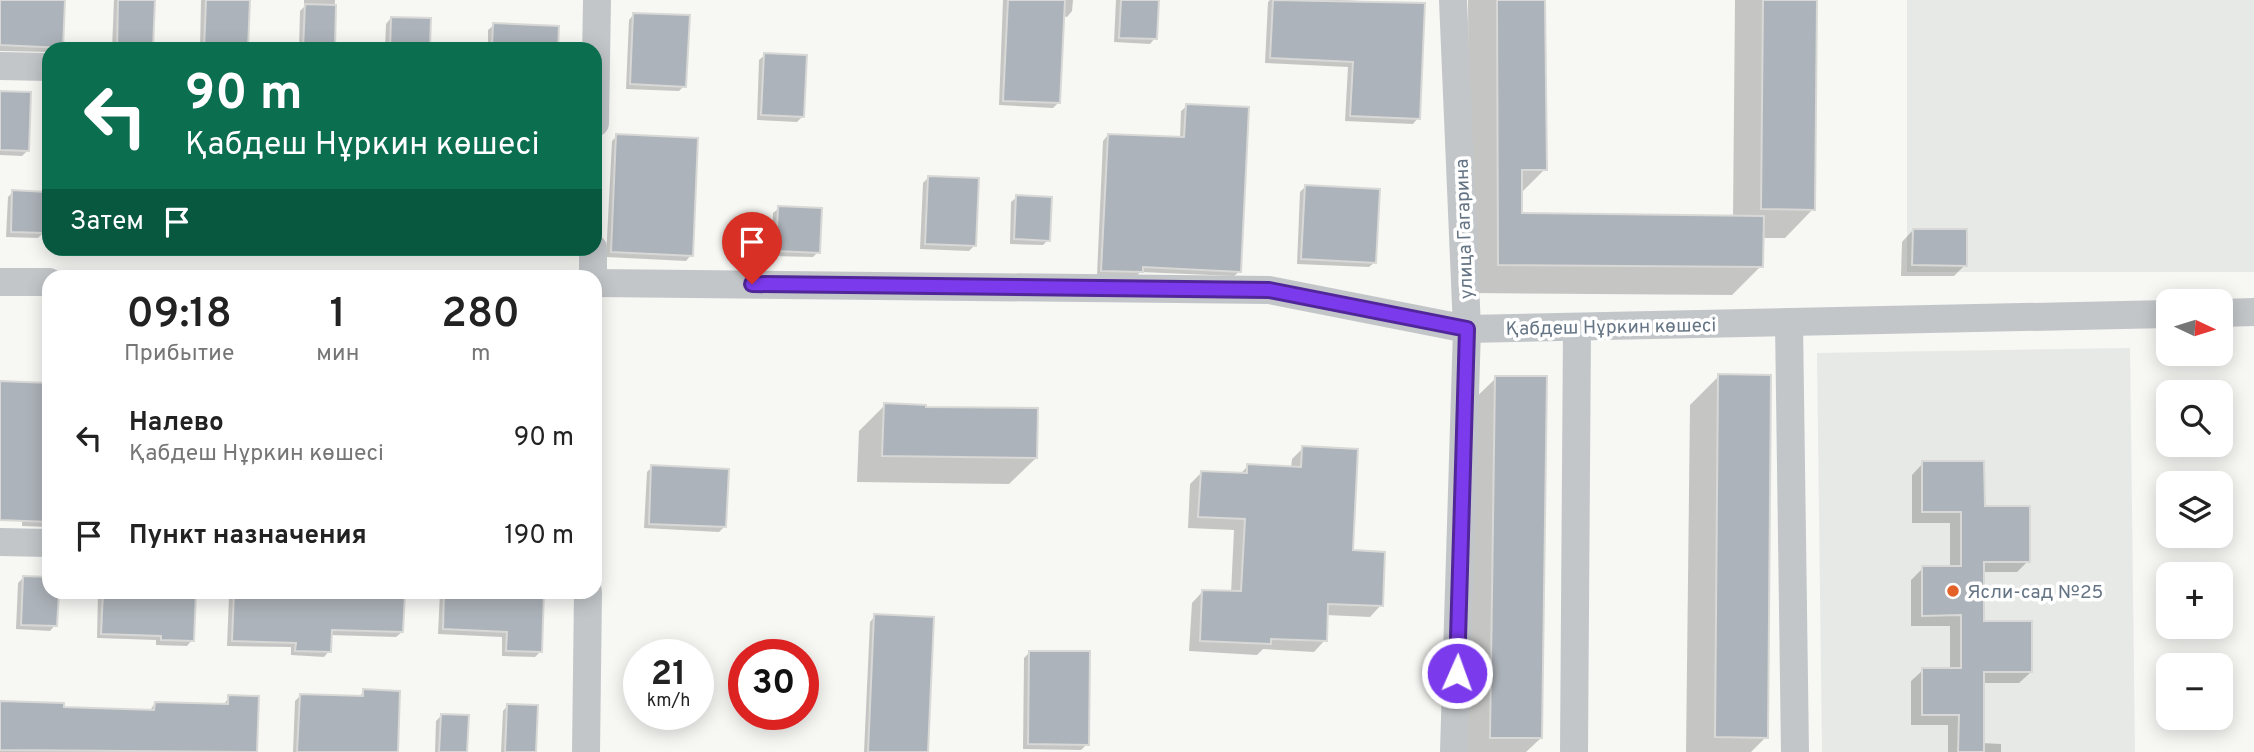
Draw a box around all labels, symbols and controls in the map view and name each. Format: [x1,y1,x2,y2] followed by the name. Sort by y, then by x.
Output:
[185,65,303,127] text: 90 m
[70,70,161,161] icon: left
[185,126,540,166] text: Қабдеш Нұркин көшесі
[1451,158,1479,300] street label: улица Гагарина
[158,203,196,241] icon: arrive
[70,206,144,239] text: Затем
[722,212,782,284] pin
[733,223,771,261] icon: arrive
[126,289,232,342] text: 09:18
[330,289,346,342] text: 1
[441,289,520,342] text: 280
[2156,289,2233,366] north arrow
[2156,289,2233,730] map controls
[1506,314,1717,342] street label: Қабдеш Нұркин көшесі
[124,340,234,369] text: Прибытие
[316,340,359,369] text: мин
[471,340,490,369] text: m
[2156,380,2233,457] button: search
[129,407,224,440] text: Налево
[70,419,108,457] icon: left
[514,422,574,455] text: 90 m
[129,440,384,469] text: Қабдеш Нұркин көшесі
[2156,471,2233,548] button: layers
[70,517,108,555] icon: arrive
[129,520,367,553] text: Пункт назначения
[504,520,574,553] text: 190 m
[2156,562,2233,639] button: +
[1967,581,2103,605] place label: Ясли-сад №25
[1945,583,1961,599] marker: Ясли-сад №25
[1420,636,1494,710] position arrow
[728,639,819,730] speed limit sign: 30
[651,653,686,697] text: 21
[2156,653,2233,730] button: −
[647,690,690,713] text: km/h

